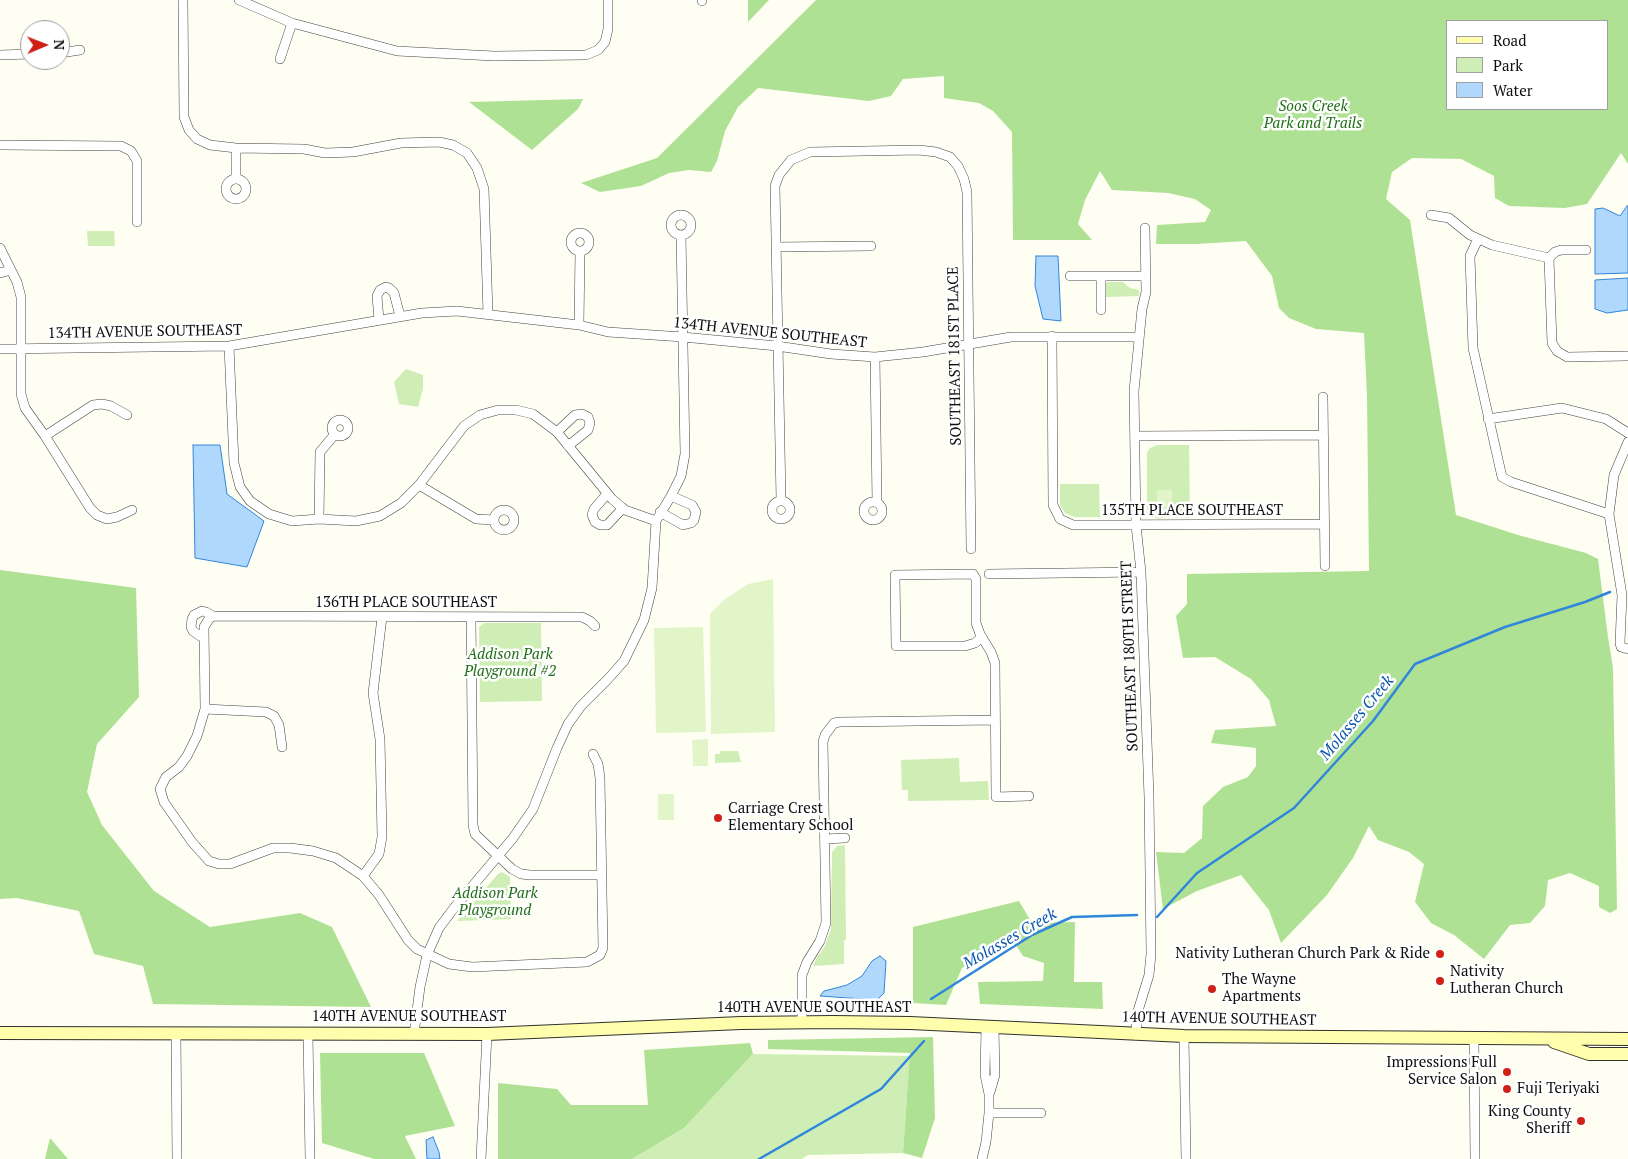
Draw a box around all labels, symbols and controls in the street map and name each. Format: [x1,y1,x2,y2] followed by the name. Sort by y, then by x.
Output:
[20,20,70,70] north arrow
[1446,20,1608,110] legend
[1493,30,1526,50] text: Road
[50,39,69,50] text: N
[1493,55,1523,75] text: Park
[1493,80,1532,100] text: Water
[1264,98,1362,133] park label: Soos Creek Park and Trails
[944,266,966,446] street label: SOUTHEAST 181ST PLACE
[672,314,868,352] street label: 134TH AVENUE SOUTHEAST
[48,321,242,343] street label: 134TH AVENUE SOUTHEAST
[1101,502,1283,520] street label: 135TH PLACE SOUTHEAST
[1118,560,1142,752] street label: SOUTHEAST 180TH STREET
[315,594,497,612] street label: 136TH PLACE SOUTHEAST
[464,646,556,681] park label: Addison Park Playground #2
[1316,672,1398,764] water label: Molasses Creek
[728,800,854,835] place label: Carriage Crest Elementary School
[712,812,724,824] marker: Carriage Crest Elementary School
[452,885,538,920] park label: Addison Park Playground
[960,905,1060,973] water label: Molasses Creek
[1175,945,1430,963] place label: Nativity Lutheran Church Park & Ride
[1434,948,1446,960] marker: Nativity Lutheran Church Park & Ride
[1450,963,1563,998] place label: Nativity Lutheran Church
[1222,971,1301,1006] place label: The Wayne Apartments
[1434,975,1446,987] marker: Nativity Lutheran Church
[1206,983,1218,995] marker: The Wayne Apartments
[717,999,911,1017] street label: 140TH AVENUE SOUTHEAST
[312,1008,506,1026] street label: 140TH AVENUE SOUTHEAST
[1122,1008,1316,1030] street label: 140TH AVENUE SOUTHEAST
[1386,1054,1497,1089] place label: Impressions Full Service Salon
[1501,1066,1513,1078] marker: Impressions Full Service Salon
[1517,1080,1600,1098] place label: Fuji Teriyaki
[1501,1083,1513,1095] marker: Fuji Teriyaki
[1488,1103,1571,1138] place label: King County Sheriff
[1575,1115,1587,1127] marker: King County Sheriff

